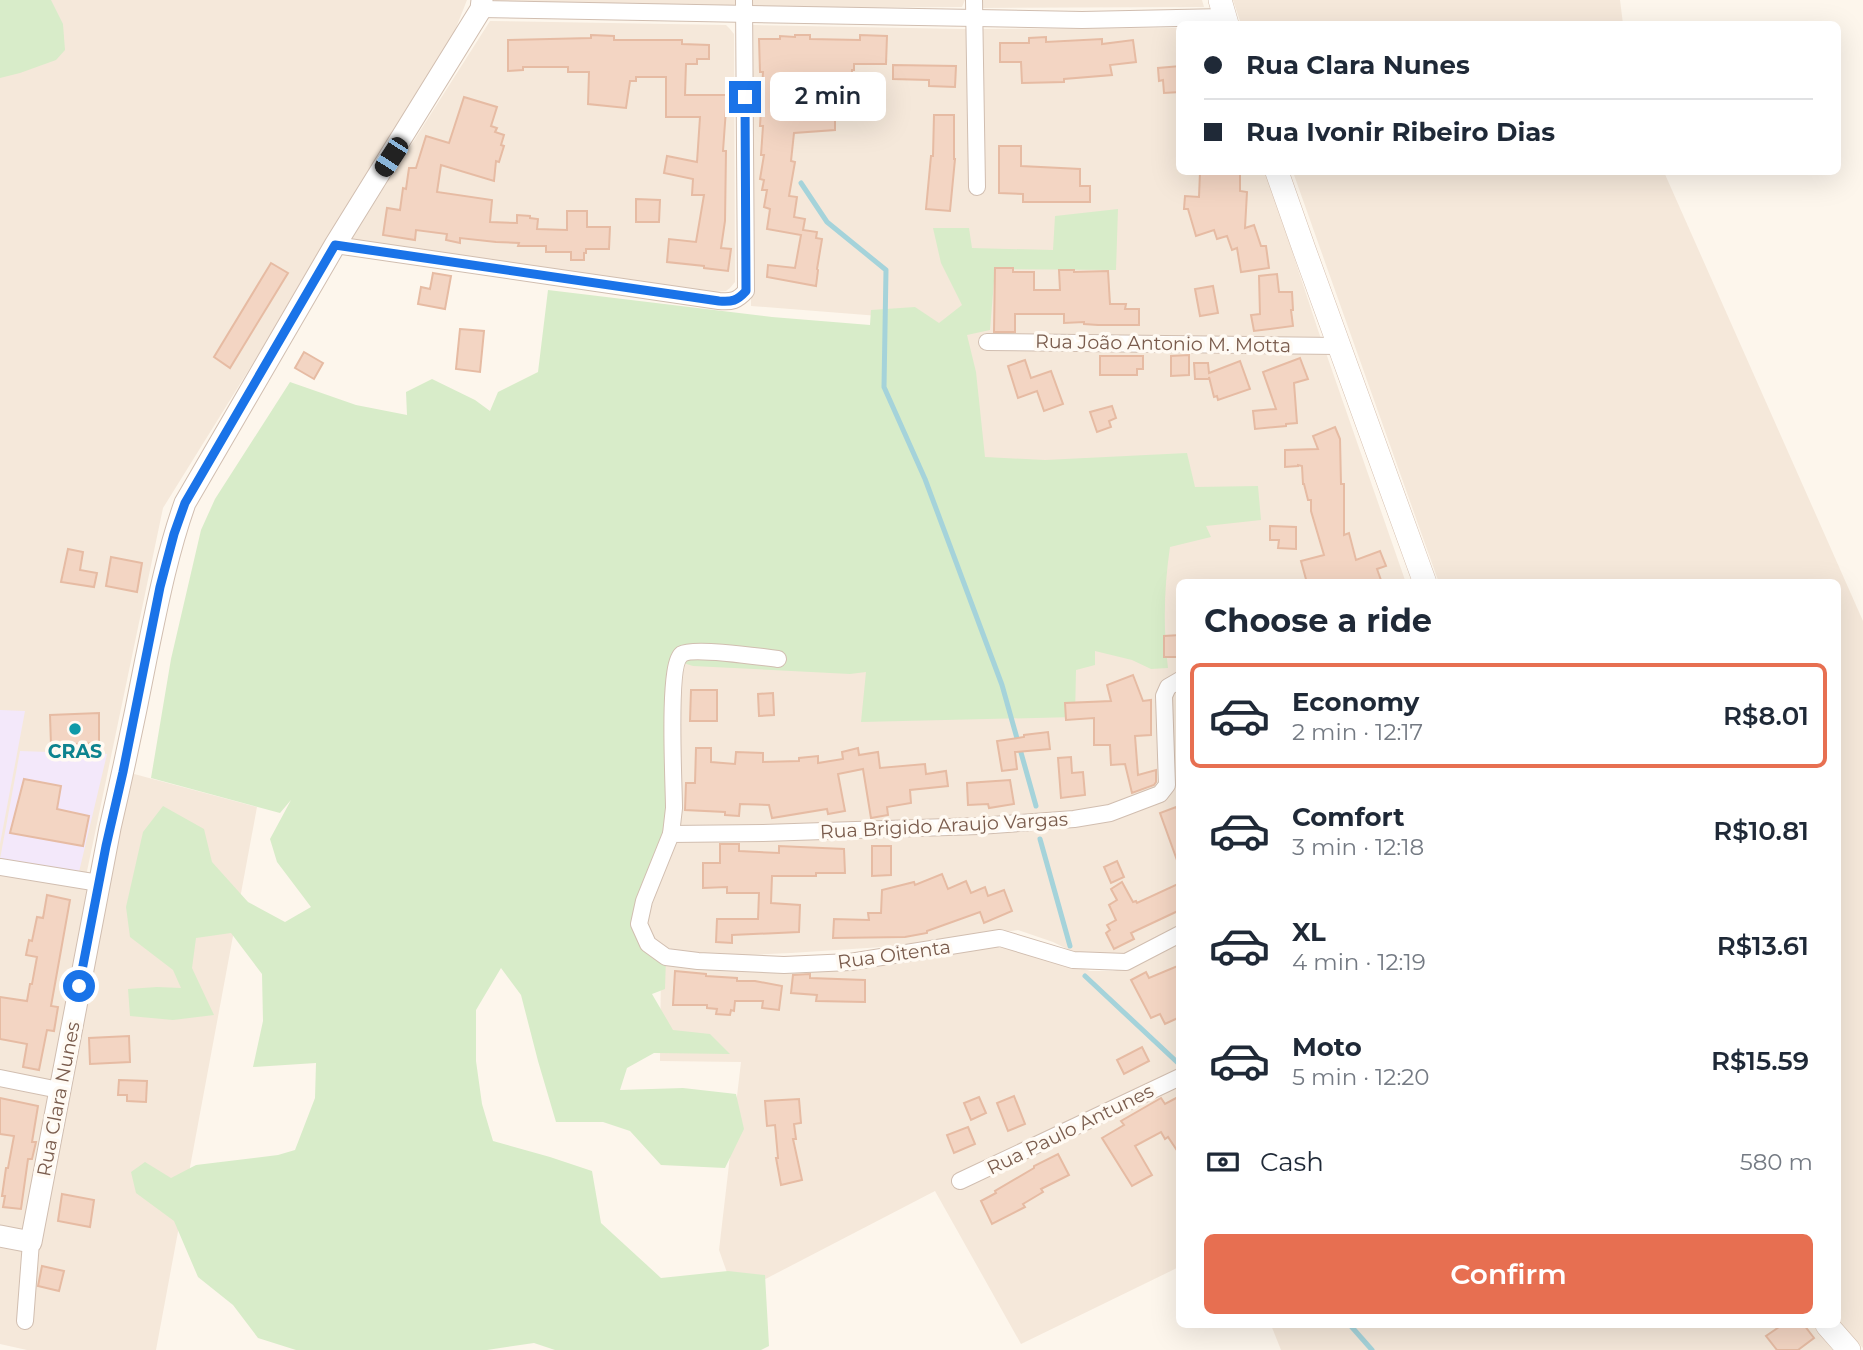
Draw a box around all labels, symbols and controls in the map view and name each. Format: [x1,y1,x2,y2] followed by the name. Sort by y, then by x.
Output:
[1246,49,1470,81] text: Rua Clara Nunes
[770,72,885,122] callout: 2 min
[729,81,761,113] route end
[795,82,861,110] text: 2 min
[1246,116,1555,148] text: Rua Ivonir Ribeiro Dias
[371,134,412,180] car
[1035,330,1291,357] street label: Rua João Antonio M. Motta
[1204,601,1432,640] text: Choose a ride
[1208,684,1271,747] icon: car
[1292,686,1419,718] text: Economy
[1723,700,1809,732] text: R$8.01
[1292,718,1423,746] text: 2 min · 12:17
[67,721,83,737] marker: CRAS
[48,740,102,763] place label: CRAS
[1208,799,1271,862] icon: car
[1292,801,1404,833] text: Comfort
[819,808,1069,843] street label: Rua Brigido Araujo Vargas
[1713,815,1809,847] text: R$10.81
[1292,833,1424,861] text: 3 min · 12:18
[1208,914,1271,977] icon: car
[1292,916,1326,948] text: XL
[1717,930,1809,962] text: R$13.61
[836,935,952,974] street label: Rua Oitenta
[1292,948,1426,976] text: 4 min · 12:19
[63,970,95,1002] route start
[32,1020,85,1179] street label: Rua Clara Nunes
[1208,1029,1271,1092] icon: car
[1292,1031,1362,1063] text: Moto
[1711,1045,1809,1077] text: R$15.59
[1292,1063,1430,1091] text: 5 min · 12:20
[983,1079,1157,1180] street label: Rua Paulo Antunes
[1204,1143,1242,1181] icon: cash
[1260,1146,1324,1178] text: Cash
[1740,1148,1813,1176] text: 580 m
[1204,1234,1813,1314] button: Confirm

